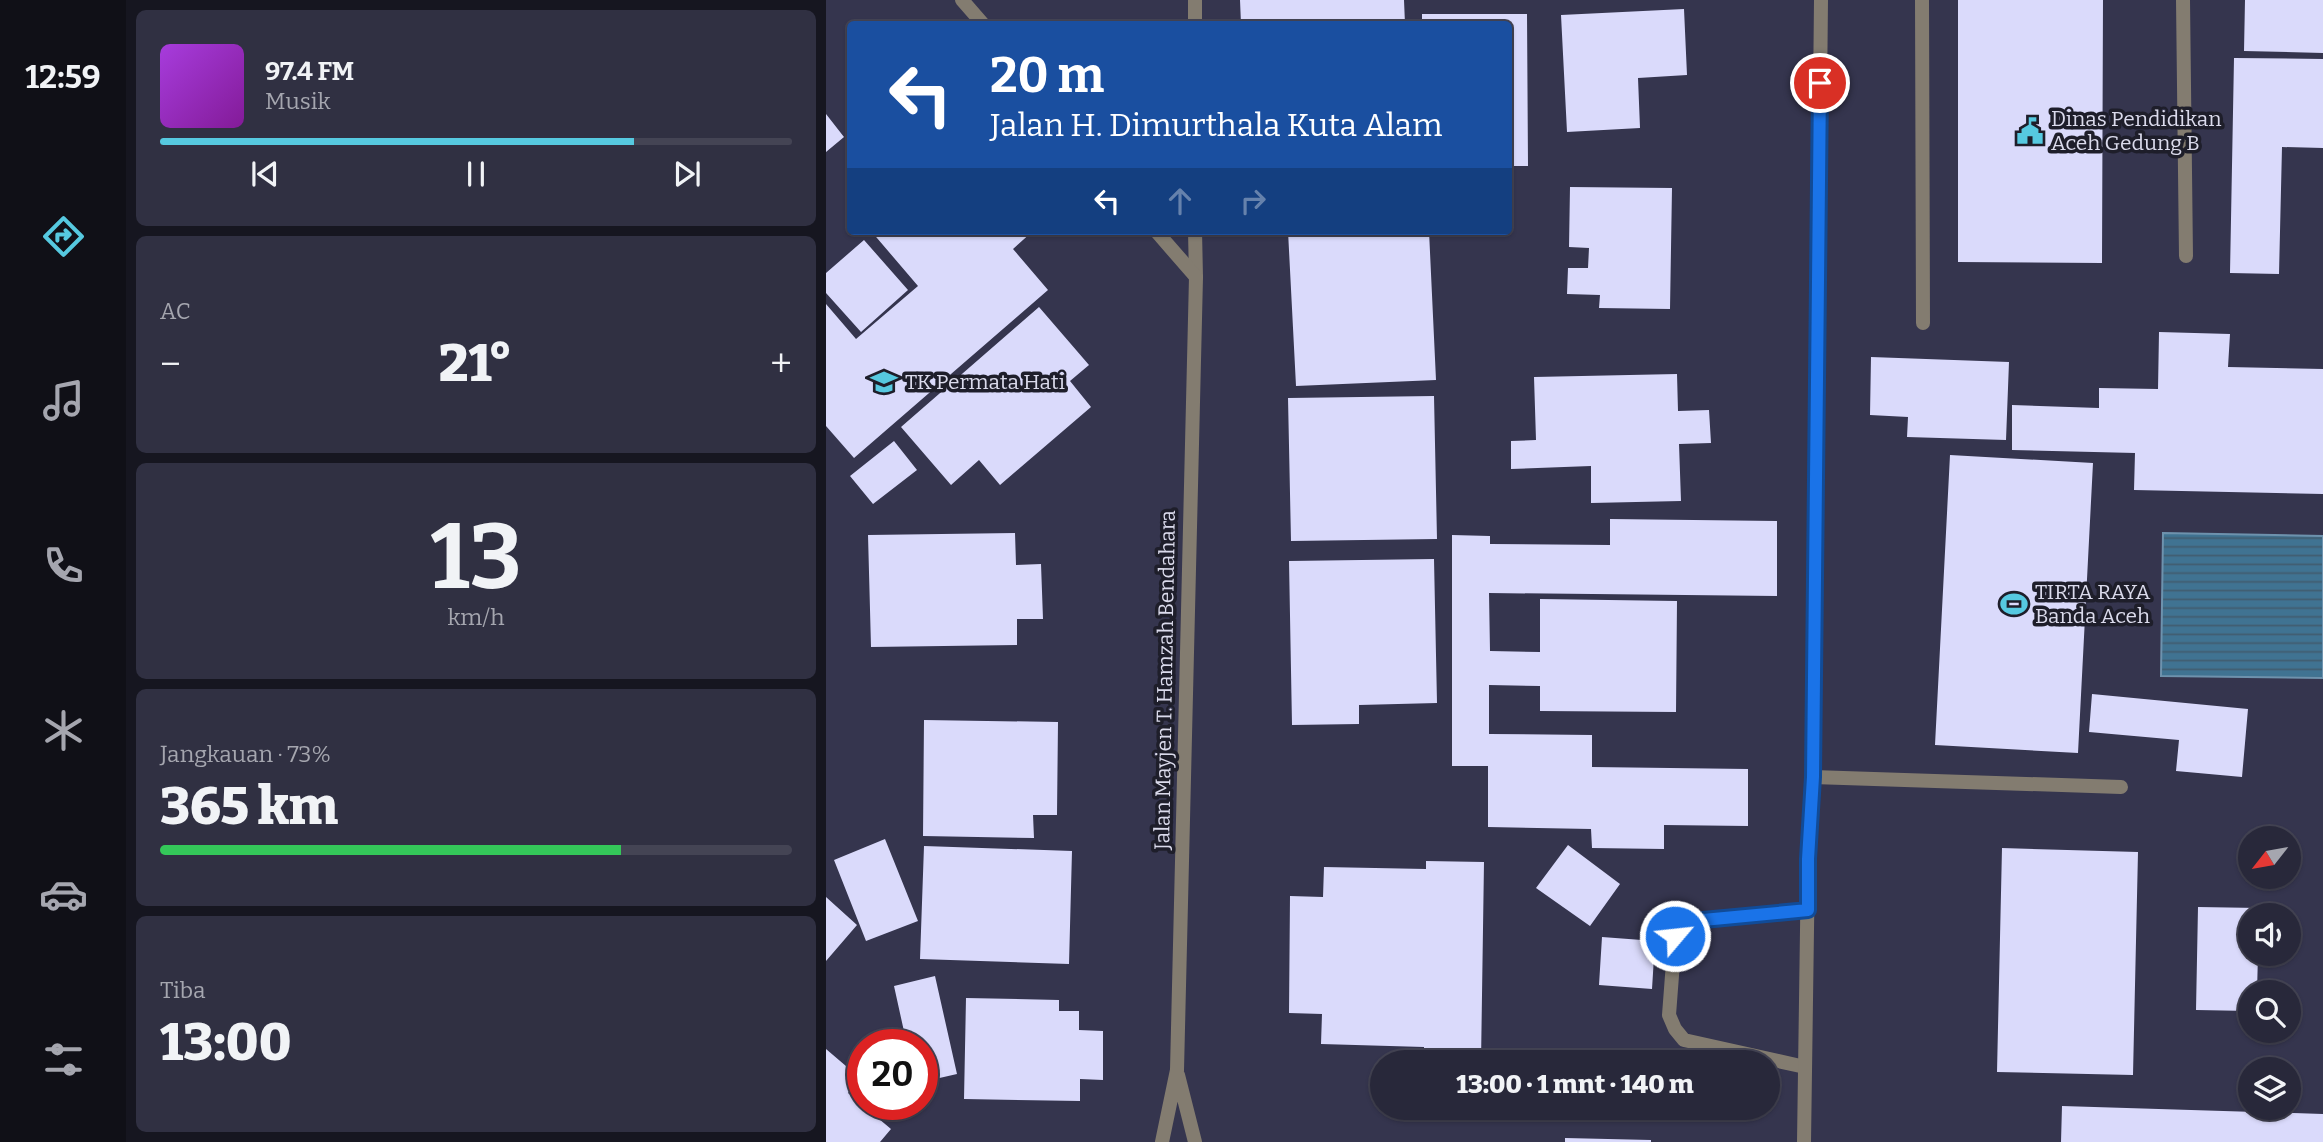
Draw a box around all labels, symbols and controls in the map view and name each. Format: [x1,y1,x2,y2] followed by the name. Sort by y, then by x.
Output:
[990,46,1104,105] text: 20 m
[875,49,966,140] icon: left
[1790,53,1850,113] pin
[265,56,354,87] text: 97.4 FM
[25,58,101,96] text: 12:59
[1801,64,1839,102] icon: arrive
[265,87,331,115] text: Musik
[990,106,1443,144] text: Jalan H. Dimurthala Kuta Alam
[2051,106,2221,156] place label: Dinas Pendidikan Aceh Gedung B
[2015,116,2045,146] public building icon: Dinas Pendidikan Aceh Gedung B
[246,155,284,193] icon: previous
[457,155,495,193] icon: pause
[668,155,706,193] icon: next
[1088,182,1126,220] icon: left
[1161,182,1199,220] icon: ahead
[1234,182,1272,220] icon: right
[39,212,88,261] icon: directions
[160,297,191,325] text: AC
[439,332,512,395] text: 21°
[160,341,181,387] text: −
[770,341,792,387] text: +
[869,367,899,397] school or university icon: TK Permata Hati
[905,369,1065,395] place label: TK Permata Hati
[39,376,88,425] icon: music
[430,503,522,612] text: 13
[1149,509,1181,851] street label: Jalan Mayjen T. Hamzah Bendahara
[39,541,88,590] icon: phone
[2035,579,2150,629] place label: TIRTA RAYA Banda Aceh
[1999,589,2029,619] sports icon: TIRTA RAYA Banda Aceh
[448,603,504,631] text: km/h
[39,706,88,755] icon: climate
[160,740,331,768] text: Jangkauan · 73%
[160,775,338,838] text: 365 km
[2238,826,2301,889] north arrow
[2238,826,2301,1120] map controls
[39,870,88,919] icon: car
[1638,899,1712,973] position arrow
[2238,903,2301,966] button: sound
[160,976,206,1004] text: Tiba
[2238,980,2301,1043] button: search
[160,1011,291,1074] text: 13:00
[847,1029,938,1120] speed limit sign: 20
[39,1035,88,1084] icon: filters
[2238,1057,2301,1120] button: layers
[1456,1069,1694,1100] text: 13:00 · 1 mnt · 140 m

